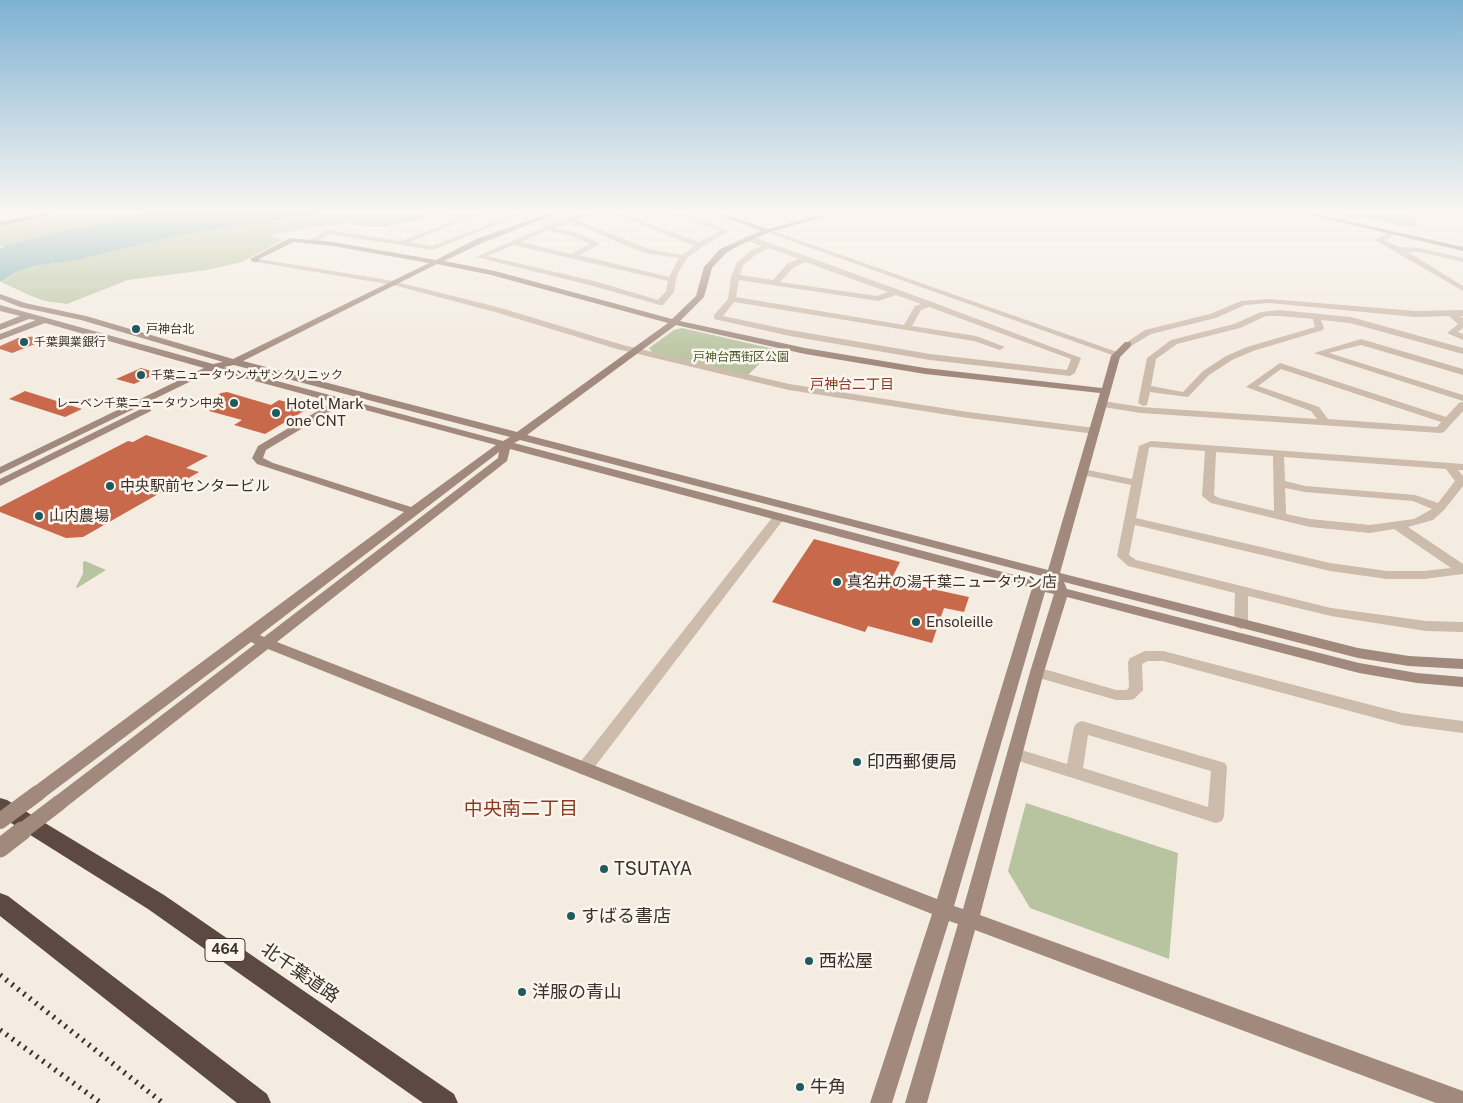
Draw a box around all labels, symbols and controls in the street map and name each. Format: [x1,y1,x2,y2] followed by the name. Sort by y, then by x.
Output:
[146,322,194,336] place label: 戸神台北
[130,323,142,335] marker: 戸神台北
[34,335,106,349] place label: 千葉興業銀行
[18,336,30,348] marker: 千葉興業銀行
[693,350,789,364] park label: 戸神台西街区公園
[151,368,343,382] place label: 千葉ニュータウンサザンクリニック
[135,369,147,381] marker: 千葉ニュータウンサザンクリニック
[810,377,894,393] district label: 戸神台二丁目
[286,395,364,430] place label: Hotel Mark one CNT
[56,396,224,410] place label: レーベン千葉ニュータウン中央
[228,397,240,409] marker: レーベン千葉ニュータウン中央
[270,407,282,419] marker: Hotel Mark one CNT
[120,477,270,495] place label: 中央駅前センタービル
[104,480,116,492] marker: 中央駅前センタービル
[49,507,109,525] place label: 山内農場
[33,510,45,522] marker: 山内農場
[847,573,1057,591] place label: 真名井の湯千葉ニュータウン店
[831,576,843,588] marker: 真名井の湯千葉ニュータウン店
[926,613,993,631] place label: Ensoleille
[910,616,922,628] marker: Ensoleille
[867,751,957,773] place label: 印西郵便局
[851,756,863,768] marker: 印西郵便局
[464,798,578,820] district label: 中央南二丁目
[614,858,692,880] place label: TSUTAYA
[598,863,610,875] marker: TSUTAYA
[581,905,671,927] place label: すばる書店
[565,910,577,922] marker: すばる書店
[205,938,245,962] road number: 464
[257,938,343,1008] street label: 北千葉道路
[819,950,873,972] place label: 西松屋
[803,955,815,967] marker: 西松屋
[532,981,622,1003] place label: 洋服の青山
[516,986,528,998] marker: 洋服の青山
[810,1076,846,1098] place label: 牛角
[794,1081,806,1093] marker: 牛角

